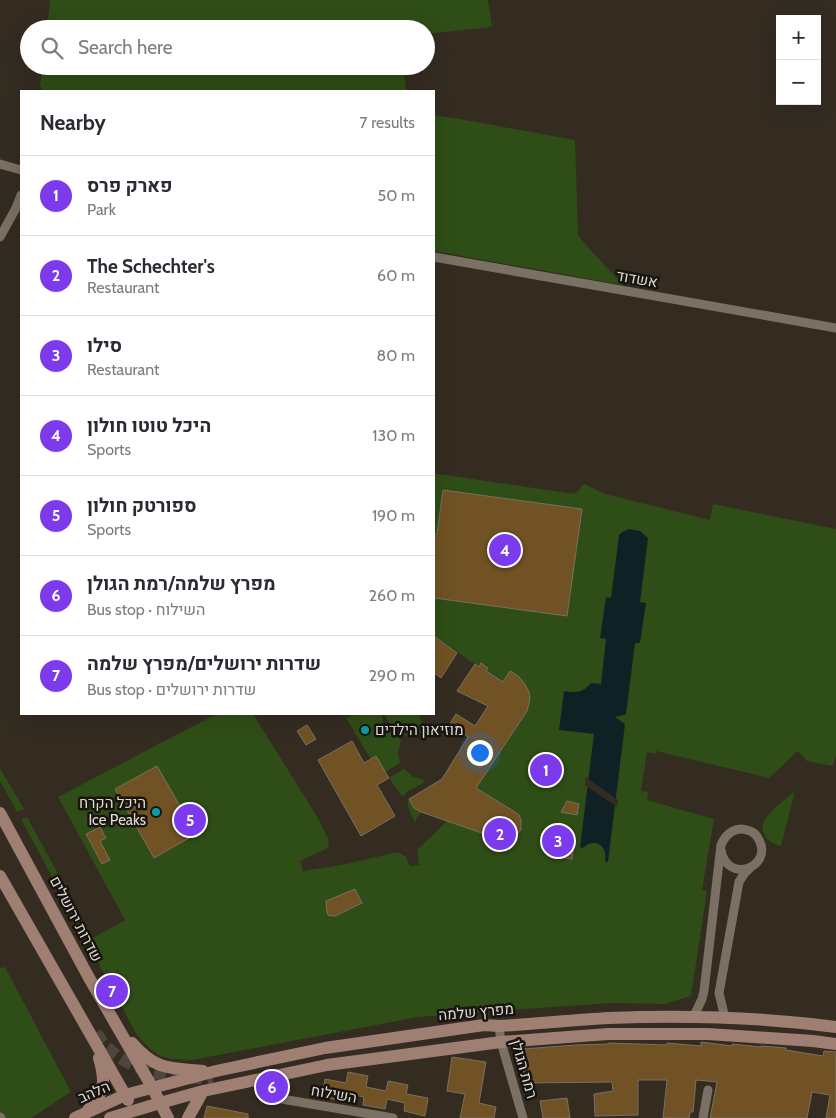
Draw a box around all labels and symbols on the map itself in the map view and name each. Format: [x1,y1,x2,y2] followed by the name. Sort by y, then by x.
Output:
[615,267,659,291] street label: אשדוד
[489,531,521,569] pin: 4
[375,721,463,739] place label: מוזיאון הילדים
[359,724,371,736] marker: מוזיאון הילדים
[467,740,493,766] your location
[530,751,562,789] pin: 1
[79,794,146,829] place label: היכל הקרח Ice Peaks
[174,801,206,839] pin: 5
[150,806,162,818] marker: היכל הקרח Ice Peaks
[484,815,516,853] pin: 2
[542,822,574,860] pin: 3
[46,873,106,965] street label: שדרות ירושלים
[96,972,128,1010] pin: 7
[438,1000,514,1024] street label: מפרץ שלמה
[507,1037,541,1101] street label: רמת הגולן
[256,1068,288,1106] pin: 6
[75,1077,113,1107] street label: הלהב
[310,1081,358,1107] street label: השילוח

